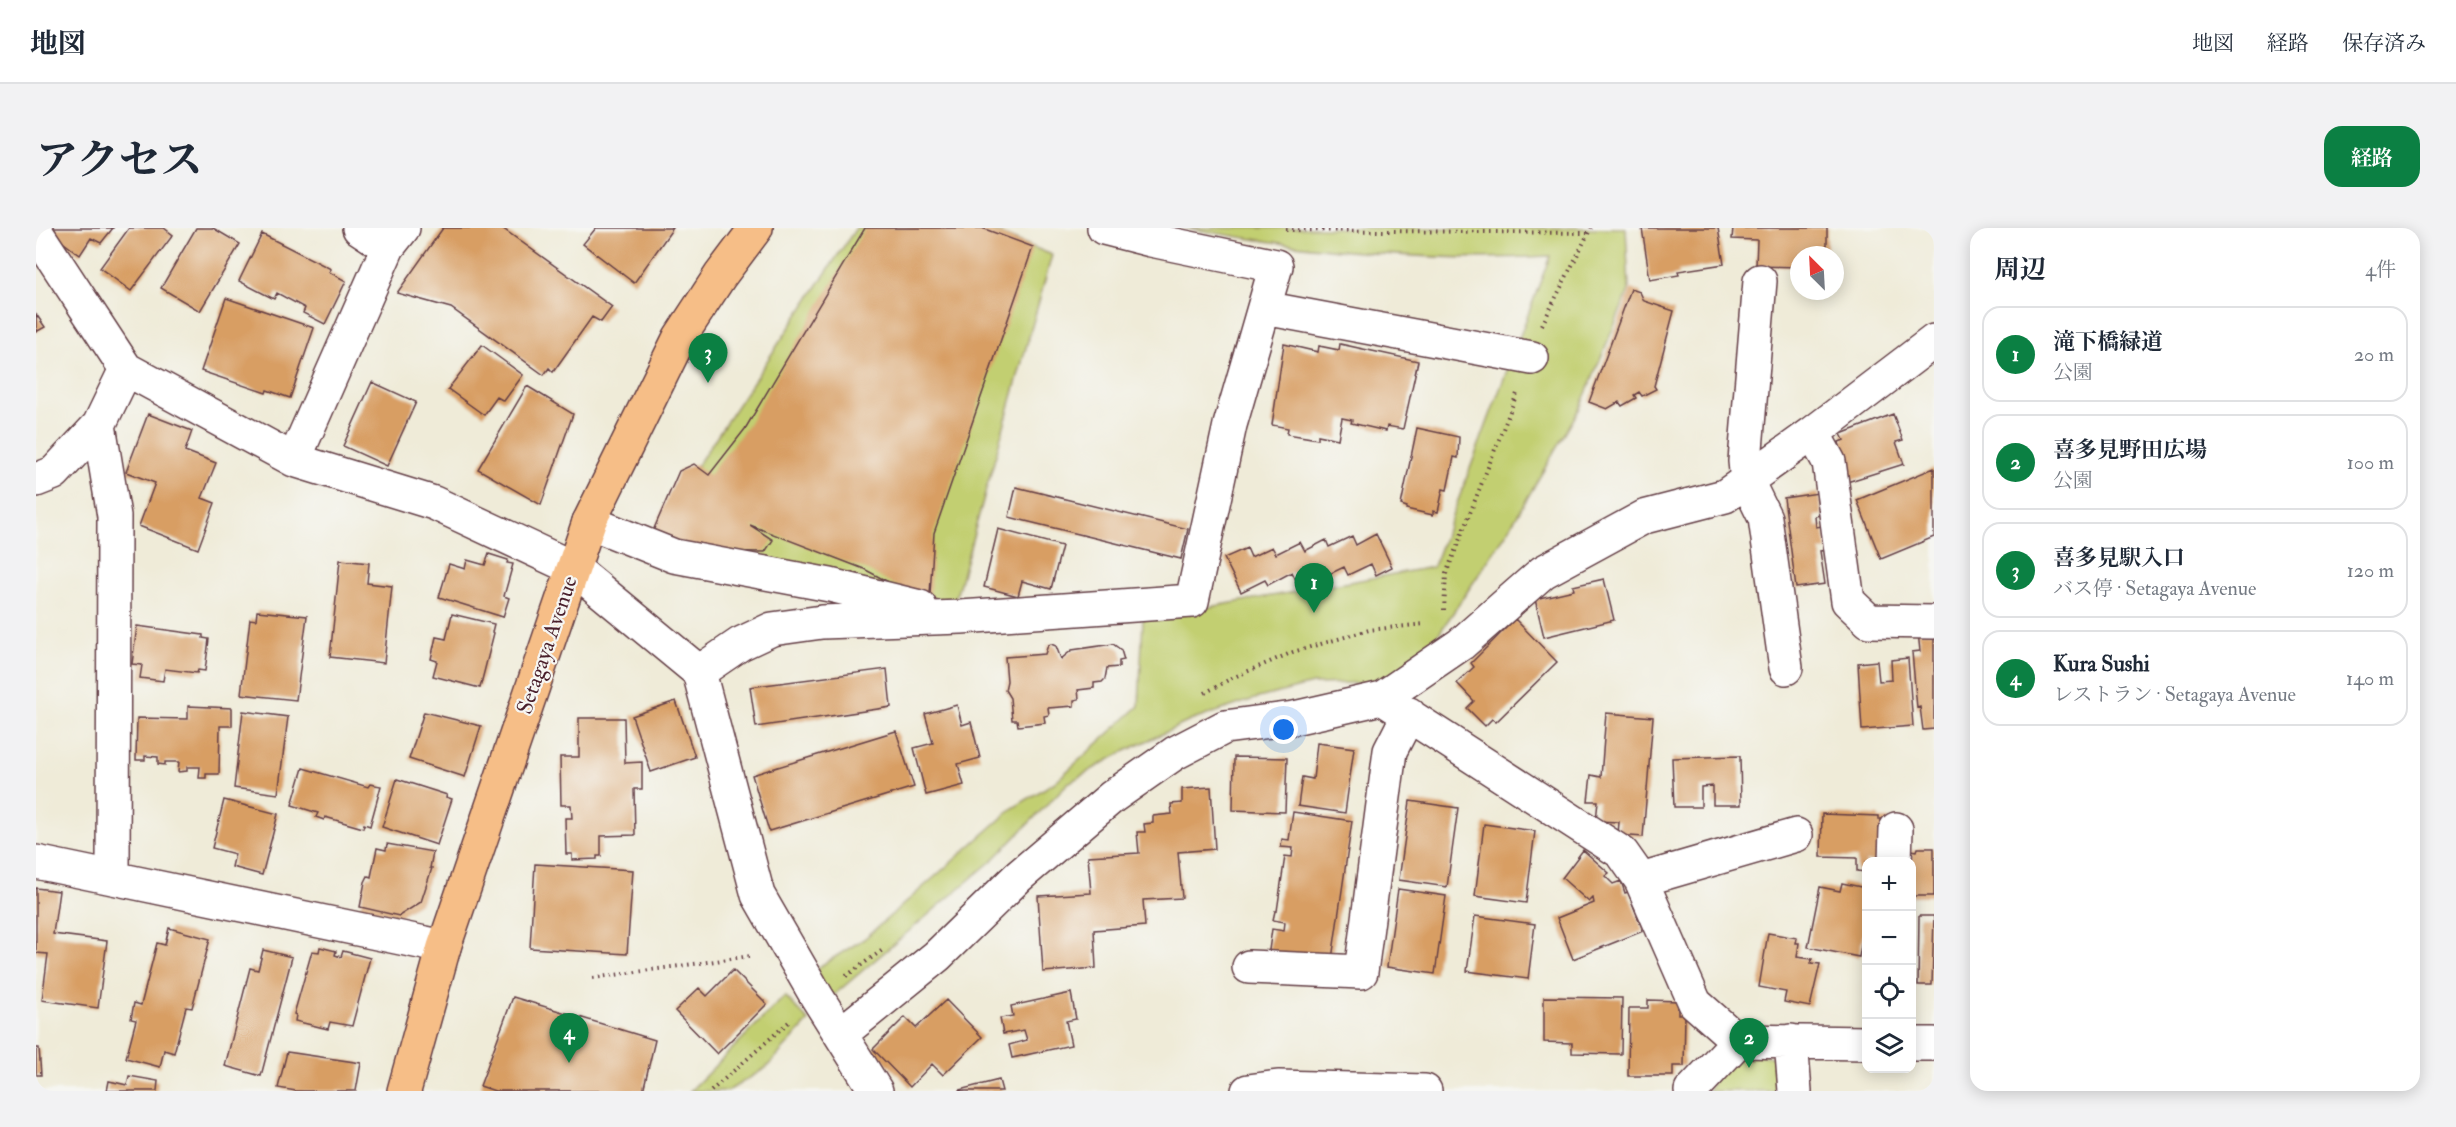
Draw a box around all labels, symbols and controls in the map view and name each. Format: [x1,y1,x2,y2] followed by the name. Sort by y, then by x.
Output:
[30,27,86,62] text: 地図
[2192,30,2234,57] text: 地図
[2267,30,2309,57] text: 経路
[2342,30,2426,57] text: 保存済み
[2324,126,2420,187] button: 経路
[36,135,203,187] text: アクセス
[1790,246,1844,300] north arrow
[1994,254,2046,286] text: 周辺
[2365,257,2396,282] text: 4件
[2053,328,2163,356] text: 滝下橋緑道
[688,334,728,383] pin: 3
[2012,342,2019,367] text: 1
[2354,342,2394,367] text: 20 m
[2053,360,2093,385] text: 公園
[2053,436,2207,464] text: 喜多見野田広場
[2010,450,2021,475] text: 2
[2347,450,2394,475] text: 100 m
[2053,468,2093,493] text: 公園
[2053,544,2185,572] text: 喜多見駅入口
[2012,558,2019,583] text: 3
[2347,558,2394,583] text: 120 m
[1294,564,1334,613] pin: 1
[510,572,584,718] street label: Setagaya Avenue
[2053,576,2256,601] text: バス停 · Setagaya Avenue
[2053,650,2150,678] text: Kura Sushi
[2010,666,2021,691] text: 4
[2346,666,2394,691] text: 140 m
[2053,682,2296,707] text: レストラン · Setagaya Avenue
[1269,715,1298,744] your location
[1862,857,1916,1073] map controls
[1862,857,1916,911] button: +
[1862,911,1916,965] button: −
[1862,965,1916,1019] button: locate
[550,1014,588,1063] pin: 4
[1730,1018,1768,1068] pin: 2
[1862,1019,1916,1073] button: layers

